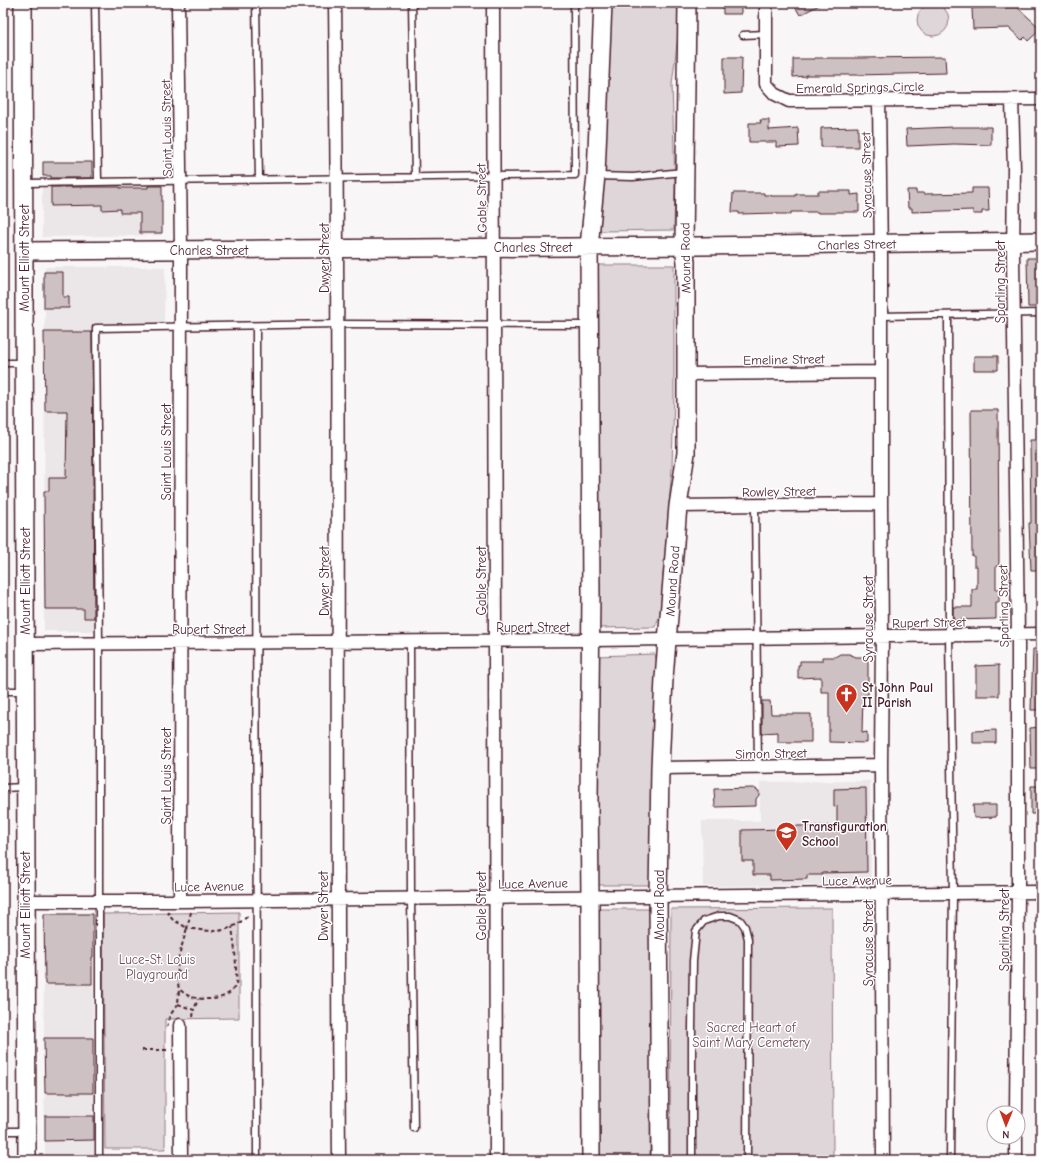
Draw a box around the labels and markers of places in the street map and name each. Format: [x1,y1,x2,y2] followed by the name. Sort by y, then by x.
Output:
[862,680,933,710] place label: St John Paul II Parish
[833,681,859,714] church icon: St John Paul II Parish
[802,819,887,849] place label: Transfiguration School
[774,820,800,853] school or university icon: Transfiguration School

